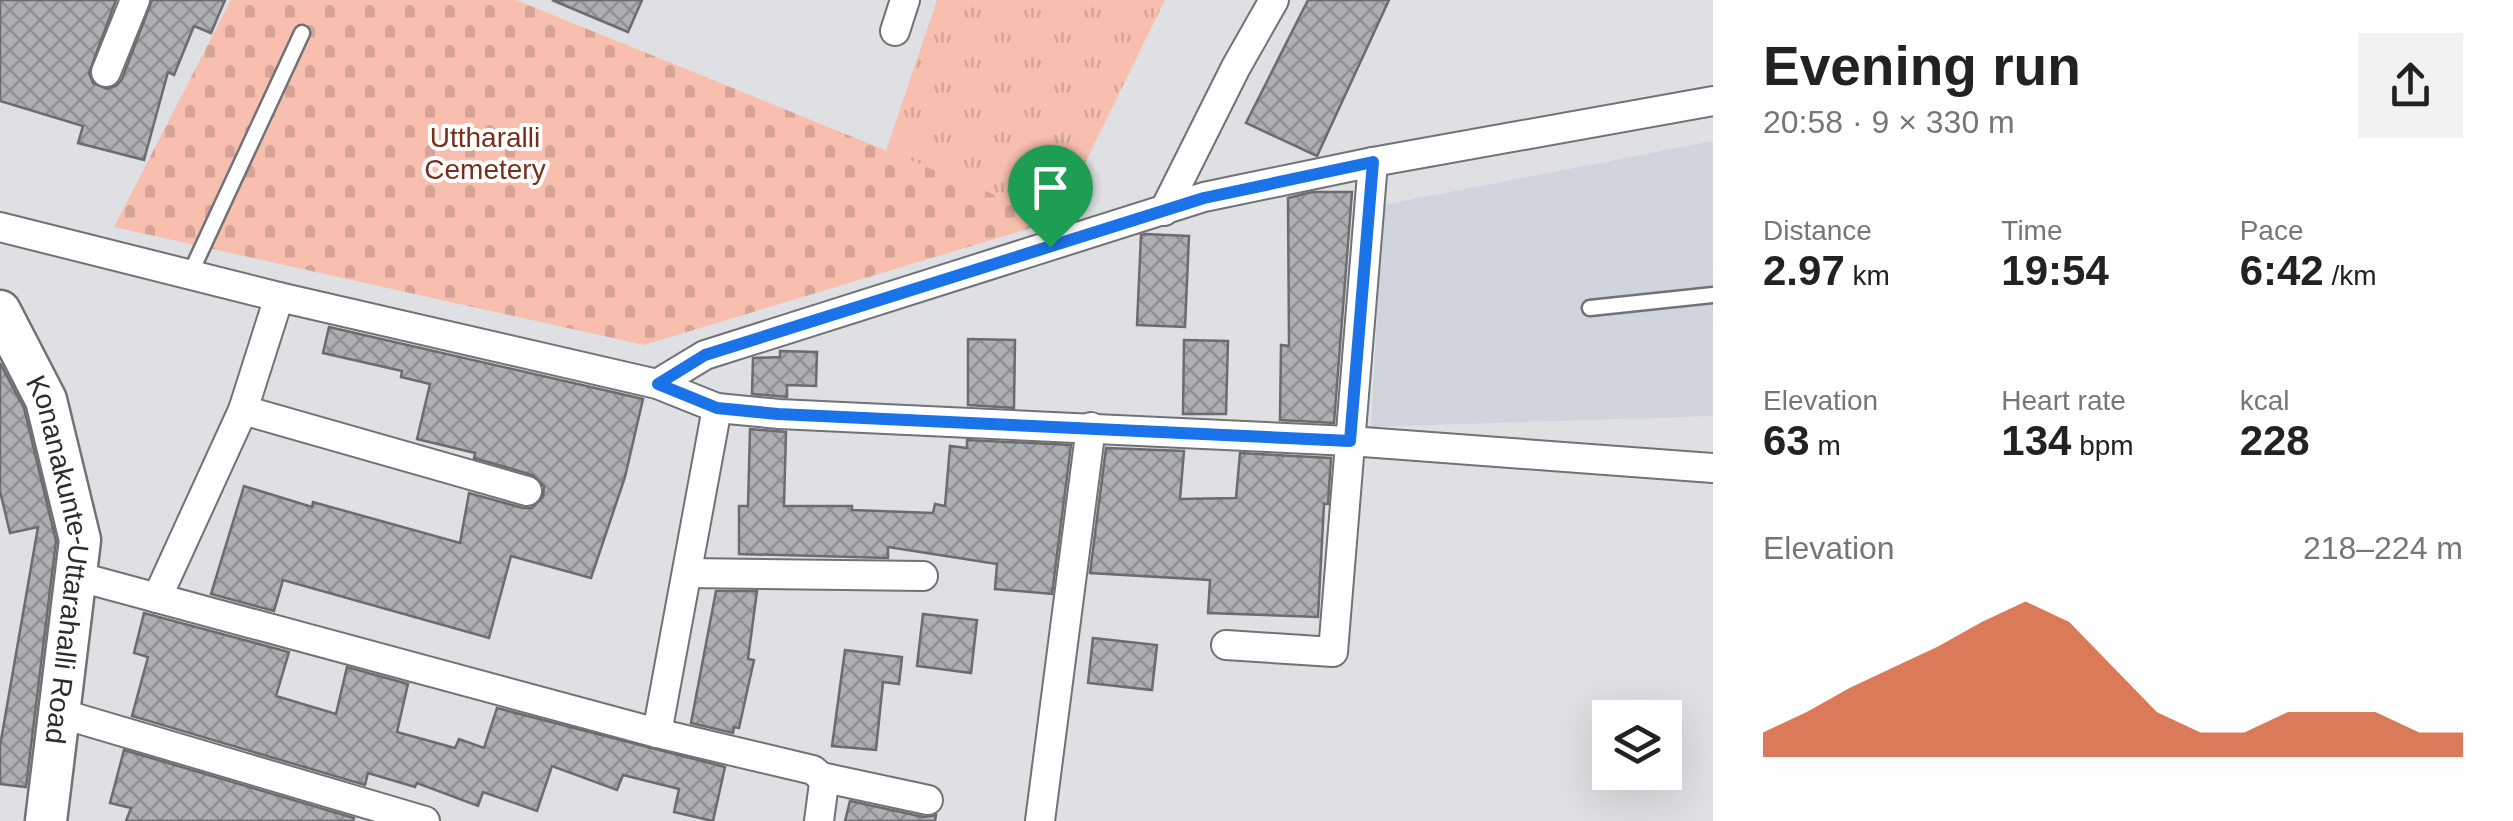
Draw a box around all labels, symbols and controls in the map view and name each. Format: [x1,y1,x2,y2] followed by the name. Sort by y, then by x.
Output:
[2358,33,2463,138] button: share
[1763,35,2081,97] text: Evening run
[1763,104,2015,140] text: 20:58 · 9 × 330 m
[424,122,546,185] park label: Uttharalli Cemetery
[1008,145,1093,248] pin
[1023,160,1078,215] icon: arrive
[1763,215,1872,246] text: Distance
[2001,215,2063,246] text: Time
[2240,215,2303,246] text: Pace
[1763,247,1845,294] text: 2.97
[2001,247,2109,294] text: 19:54
[2240,247,2324,294] text: 6:42
[1845,260,1890,291] text: km
[2324,260,2377,291] text: /km
[20,370,96,746] street label: Konanakunte-Uttarahalli Road
[1763,385,1878,416] text: Elevation
[2001,385,2126,416] text: Heart rate
[2240,385,2289,416] text: kcal
[1763,417,1810,464] text: 63
[2001,417,2071,464] text: 134
[2240,417,2310,464] text: 228
[1810,430,1841,461] text: m
[2071,430,2134,461] text: bpm
[1763,530,1895,566] text: Elevation
[2303,530,2463,566] text: 218–224 m
[1592,700,1682,790] map controls
[1592,700,1682,790] button: layers

